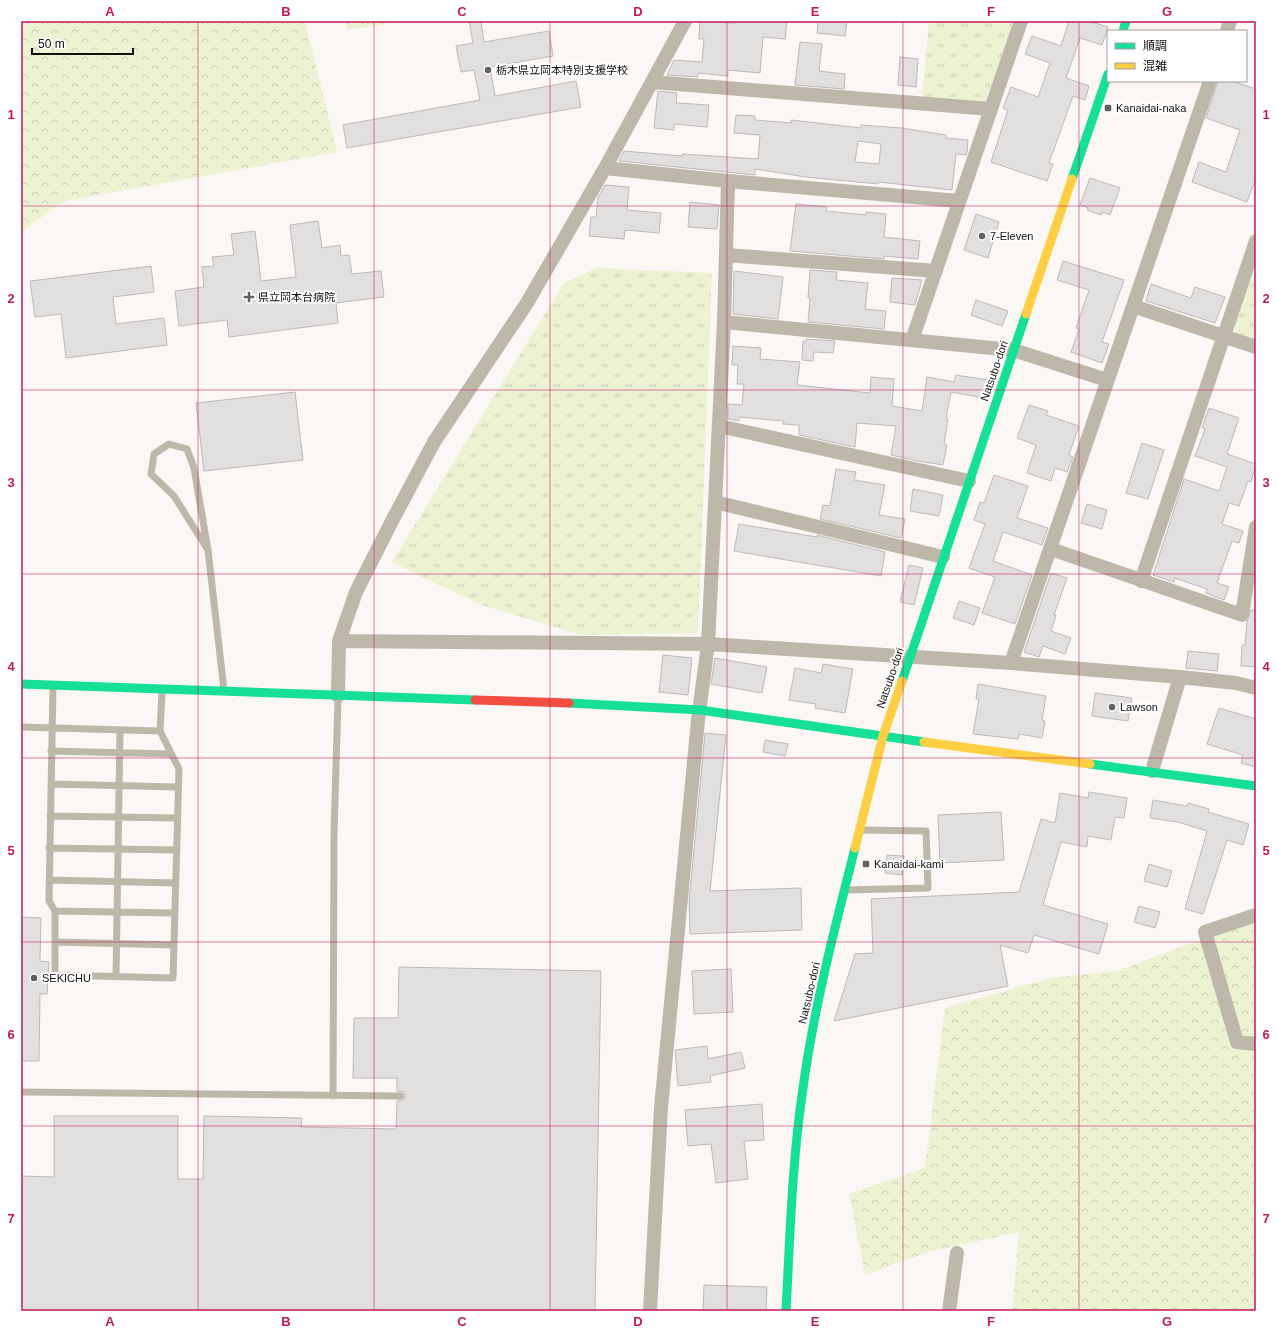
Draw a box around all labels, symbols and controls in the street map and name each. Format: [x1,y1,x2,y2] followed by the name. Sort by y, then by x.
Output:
[105,4,115,19] text: A
[281,4,291,19] text: B
[457,4,467,19] text: C
[633,4,643,19] text: D
[811,4,820,19] text: E
[987,4,995,19] text: F
[1162,4,1172,19] text: G
[32,30,133,56] scale bar
[1107,30,1247,82] legend
[38,37,65,51] text: 50 m
[1143,39,1167,53] text: 順調
[1143,59,1167,73] text: 混雑
[496,64,628,76] place label: 栃木県立岡本特別支援学校
[483,65,493,75] marker: 栃木県立岡本特別支援学校
[1116,102,1187,114] place label: Kanaidai-naka
[1103,103,1113,113] marker: Kanaidai-naka
[7,107,15,122] text: 1
[1262,107,1270,122] text: 1
[990,230,1033,242] place label: 7-Eleven
[977,231,987,241] marker: 7-Eleven
[7,291,15,306] text: 2
[243,291,255,303] marker: 県立岡本台病院
[258,291,335,303] place label: 県立岡本台病院
[1262,291,1270,306] text: 2
[978,339,1010,403] street label: Natsubo-dori
[7,475,15,490] text: 3
[1262,475,1270,490] text: 3
[874,646,906,710] street label: Natsubo-dori
[7,659,15,674] text: 4
[1262,659,1270,674] text: 4
[1120,701,1158,713] place label: Lawson
[1107,702,1117,712] marker: Lawson
[7,843,15,858] text: 5
[1262,843,1270,858] text: 5
[874,858,944,870] place label: Kanaidai-kami
[861,859,871,869] marker: Kanaidai-kami
[796,961,822,1025] street label: Natsubo-dori
[42,972,91,984] place label: SEKICHU
[29,973,39,983] marker: SEKICHU
[7,1027,15,1042] text: 6
[1262,1027,1270,1042] text: 6
[7,1211,15,1226] text: 7
[1262,1211,1270,1226] text: 7
[105,1314,115,1329] text: A
[281,1314,291,1329] text: B
[457,1314,467,1329] text: C
[633,1314,643,1329] text: D
[811,1314,820,1329] text: E
[987,1314,995,1329] text: F
[1162,1314,1172,1329] text: G

